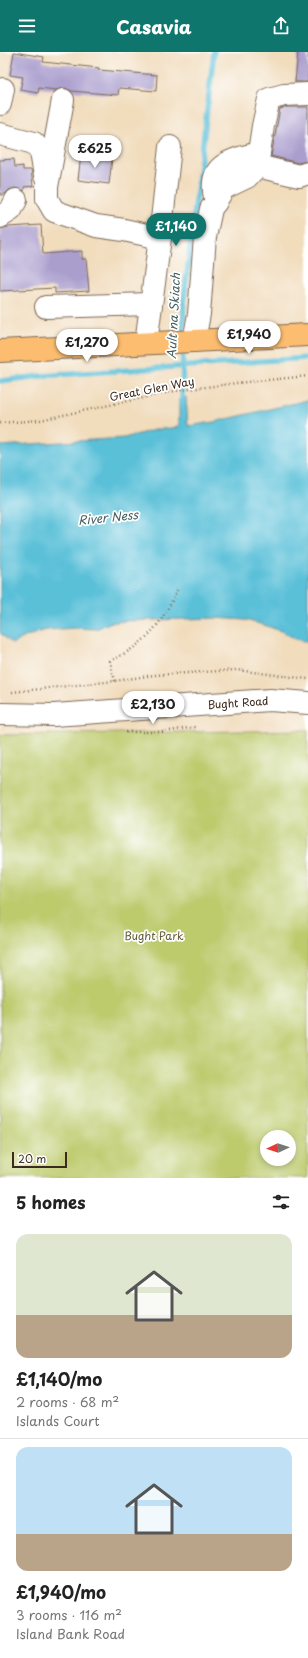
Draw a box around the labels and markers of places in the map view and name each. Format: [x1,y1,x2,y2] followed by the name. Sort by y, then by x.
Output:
[71,135,119,169] pin: £625
[143,213,209,247] pin: £1,140
[216,321,282,355] pin: £1,940
[54,329,120,363] pin: £1,270
[120,691,186,725] pin: £2,130

